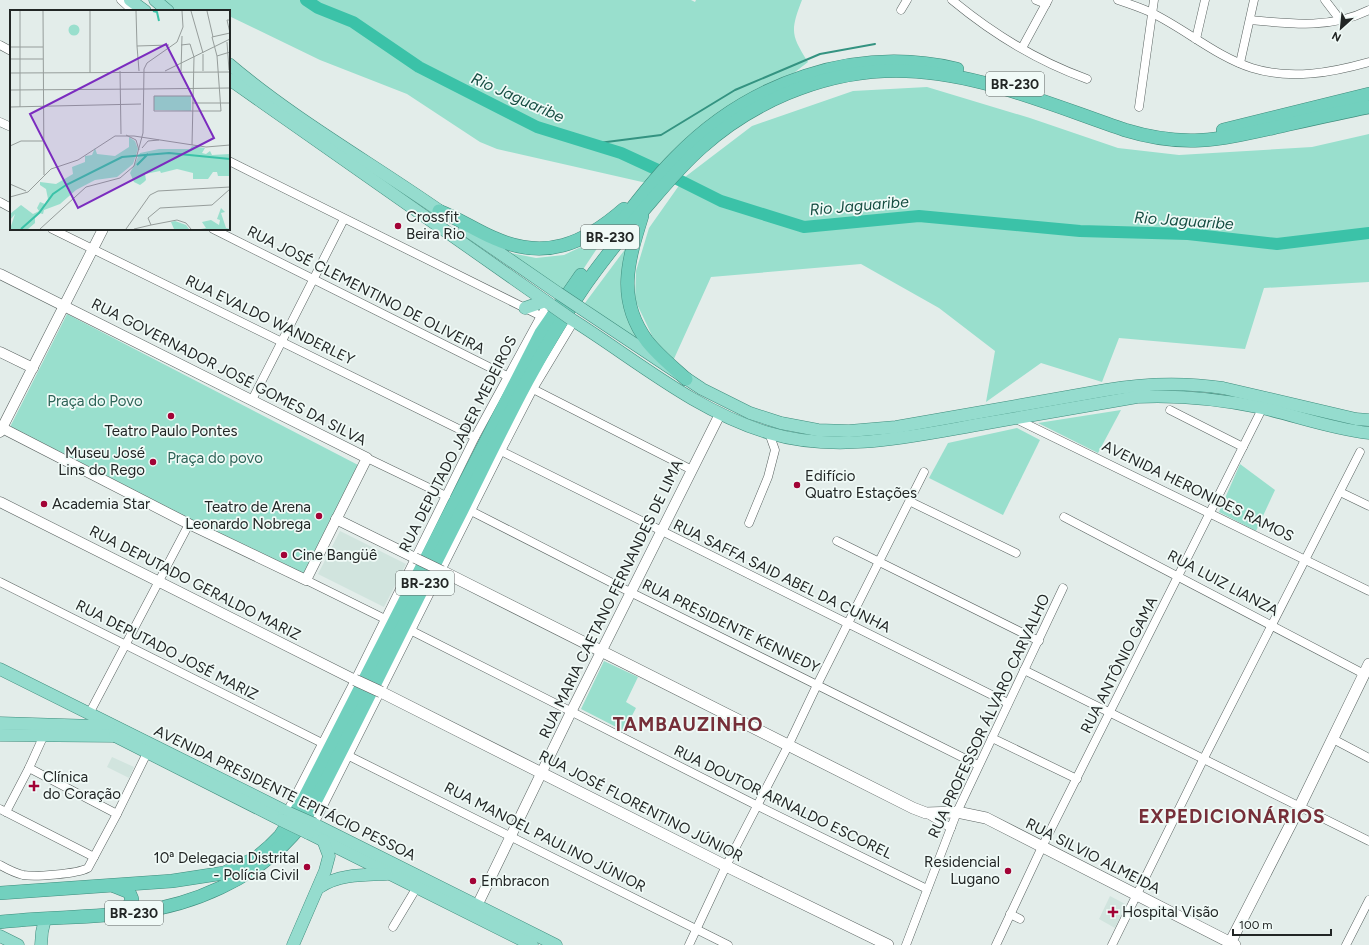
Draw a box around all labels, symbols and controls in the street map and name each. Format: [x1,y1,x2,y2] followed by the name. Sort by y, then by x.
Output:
[1321,8,1361,48] north arrow
[10,10,230,230] inset map
[1330,29,1343,44] text: N
[468,69,567,126] water label: Rio Jaguaribe
[986,72,1044,96] road number: BR-230
[809,192,910,219] water label: Rio Jaguaribe
[406,208,465,243] place label: Crossfit Beira Rio
[1134,208,1235,233] water label: Rio Jaguaribe
[393,221,403,231] marker: Crossfit Beira Rio
[244,222,488,358] street label: RUA JOSÉ CLEMENTINO DE OLIVEIRA
[581,225,639,249] road number: BR-230
[182,271,358,369] street label: RUA EVALDO WANDERLEY
[89,294,369,450] street label: RUA GOVERNADOR JOSÉ GOMES DA SILVA
[395,333,521,555] street label: RUA DEPUTADO JADER MEDEIROS
[47,392,143,410] park label: Praça do Povo
[166,411,176,421] marker: Teatro Paulo Pontes
[104,422,238,440] place label: Teatro Paulo Pontes
[1099,437,1297,545] street label: AVENIDA HERONIDES RAMOS
[58,444,145,479] place label: Museu José Lins do Rego
[167,449,263,467] park label: Praça do povo
[148,457,158,467] marker: Museu José Lins do Rego
[535,457,687,741] street label: RUA MARIA CAETANO FERNANDES DE LIMA
[805,467,917,502] place label: Edifício Quatro Estações
[792,480,802,490] marker: Edifício Quatro Estações
[52,495,150,513] place label: Academia Star
[185,498,311,533] place label: Teatro de Arena Leonardo Nobrega
[39,499,49,509] marker: Academia Star
[314,511,324,521] marker: Teatro de Arena Leonardo Nobrega
[671,515,893,637] street label: RUA SAFFA SAID ABEL DA CUNHA
[86,522,304,644] street label: RUA DEPUTADO GERALDO MARIZ
[292,546,377,564] place label: Cine Bangüê
[1164,546,1282,620] street label: RUA LUIZ LIANZA
[279,550,289,560] marker: Cine Bangüê
[396,571,454,595] road number: BR-230
[639,575,823,677] street label: RUA PRESIDENTE KENNEDY
[924,591,1054,841] street label: RUA PROFESSOR ÁLVARO CARVALHO
[1077,594,1161,736] street label: RUA ANTÔNIO GAMA
[73,596,261,704] street label: RUA DEPUTADO JOSÉ MARIZ
[613,713,763,736] district label: TAMBAUZINHO
[151,722,419,864] street label: AVENIDA PRESIDENTE EPITÁCIO PESSOA
[671,741,895,863] street label: RUA DOUTOR ARNALDO ESCOREL
[536,747,746,865] street label: RUA JOSÉ FLORENTINO JÚNIOR
[43,768,121,803] place label: Clínica do Coração
[441,778,649,896] street label: RUA MANOEL PAULINO JÚNIOR
[28,780,40,792] marker: Clínica do Coração
[1138,805,1326,828] district label: EXPEDICIONÁRIOS
[1023,814,1163,898] street label: RUA SILVIO ALMEIDA
[154,849,299,884] place label: 10ª Delegacia Distrital - Polícia Civil
[924,853,1000,888] place label: Residencial Lugano
[302,862,312,872] marker: 10ª Delegacia Distrital - Polícia Civil
[1003,866,1013,876] marker: Residencial Lugano
[481,872,549,890] place label: Embracon
[468,876,478,886] marker: Embracon
[105,901,163,925] road number: BR-230
[1122,903,1219,921] place label: Hospital Visão
[1107,906,1119,918] marker: Hospital Visão
[1233,911,1331,937] scale bar
[1239,918,1273,932] text: 100 m

